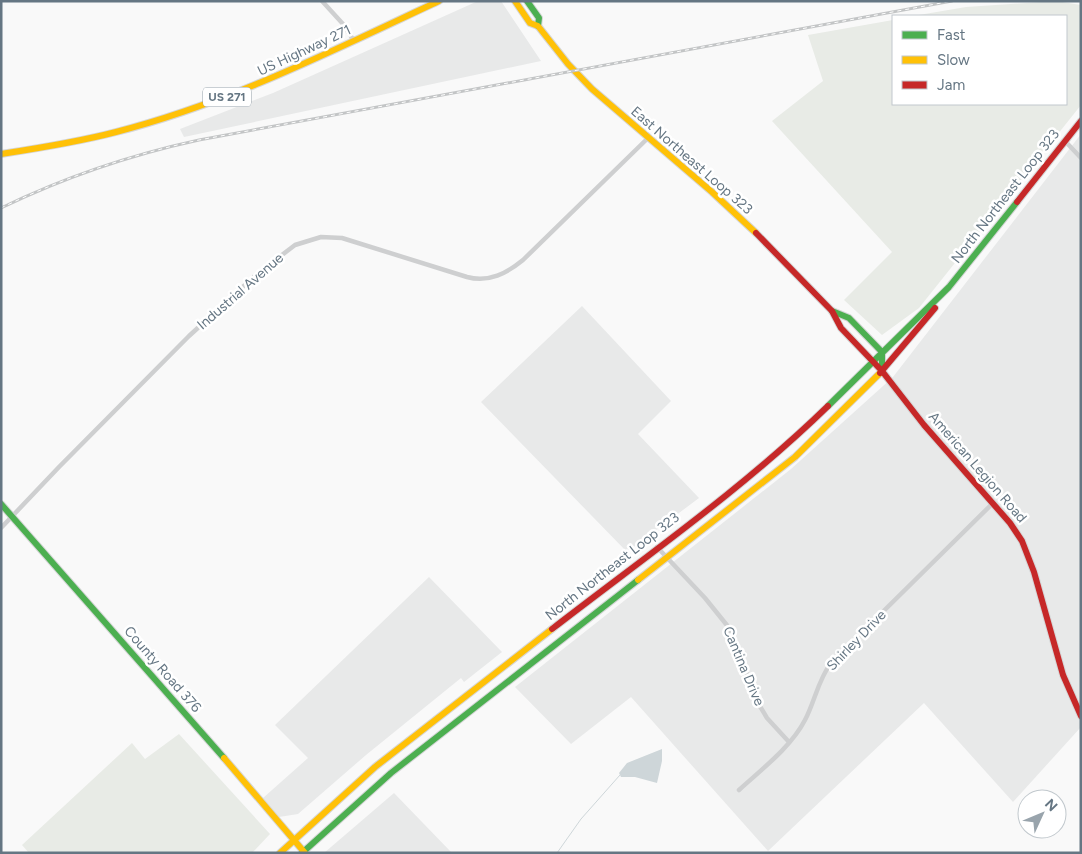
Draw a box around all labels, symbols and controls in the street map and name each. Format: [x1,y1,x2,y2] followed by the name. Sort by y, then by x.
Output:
[892,15,1067,105] legend
[255,21,354,80] street label: US Highway 271
[937,26,966,44] text: Fast
[937,51,970,69] text: Slow
[937,76,965,94] text: Jam
[203,88,251,106] road number: US 271
[627,103,756,218] street label: East Northeast Loop 323
[948,126,1063,267] street label: North Northeast Loop 323
[194,249,287,333] street label: Industrial Avenue
[925,409,1030,526] street label: American Legion Road
[542,509,683,624] street label: North Northeast Loop 323
[823,606,890,674] street label: Shirley Drive
[121,623,205,716] street label: County Road 376
[719,624,768,709] street label: Cantina Drive
[1017,789,1067,839] north arrow
[1041,796,1061,815] text: N

